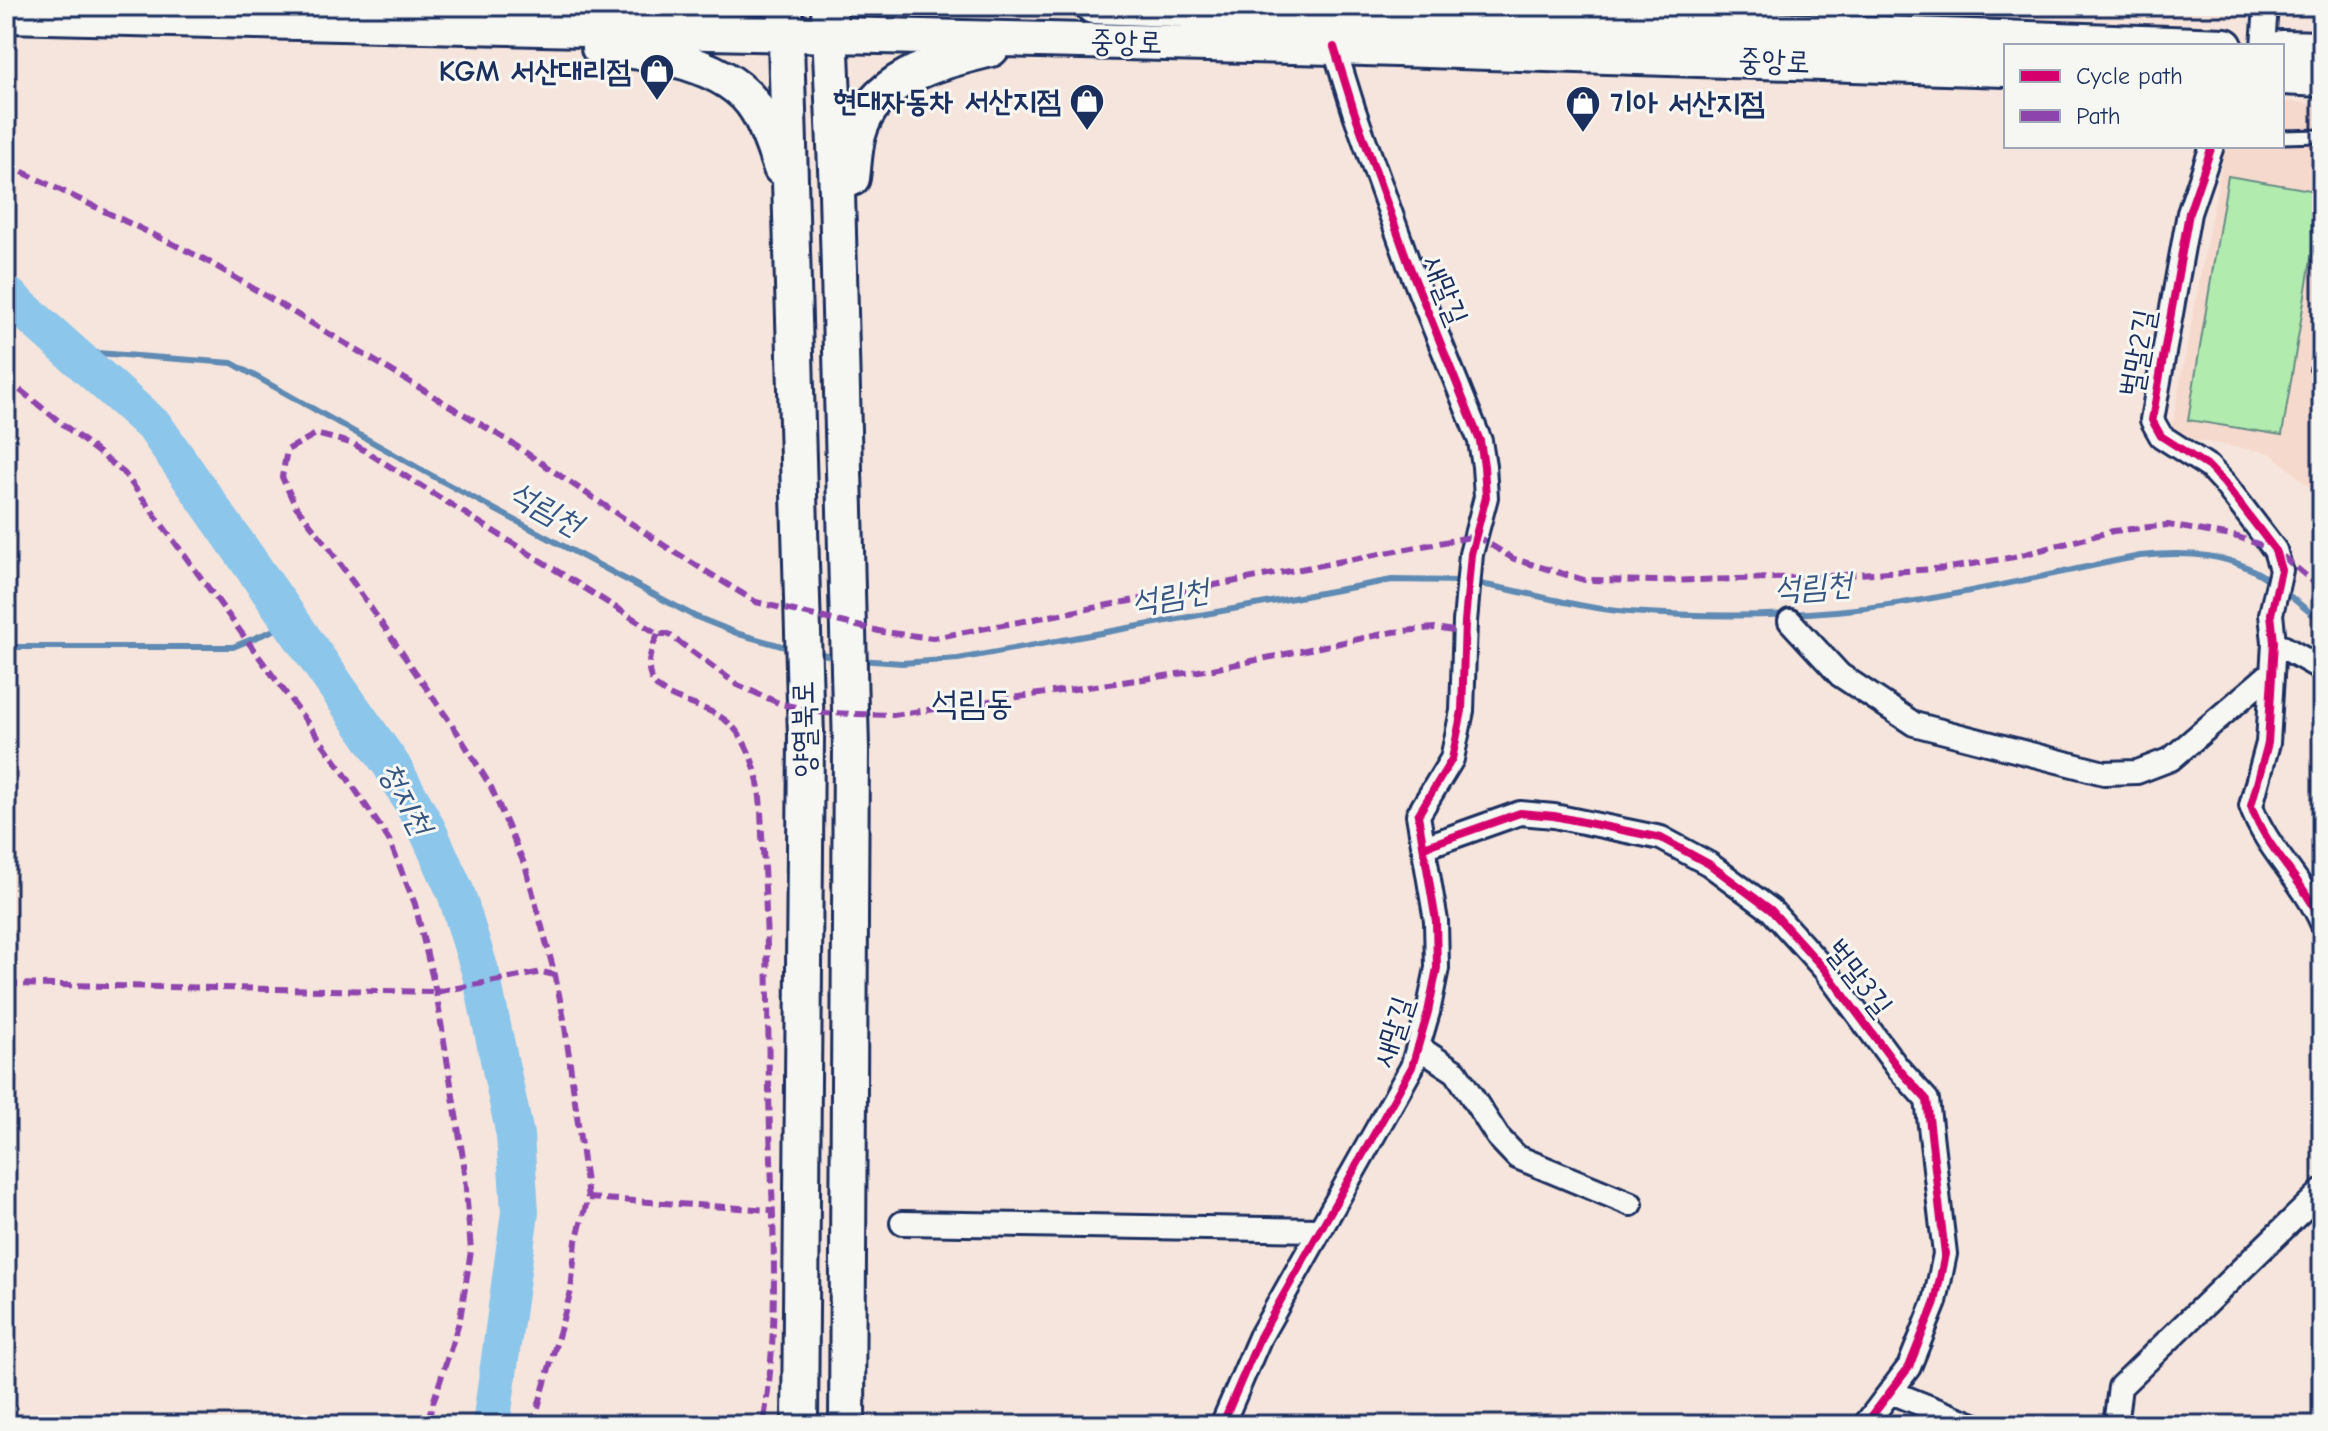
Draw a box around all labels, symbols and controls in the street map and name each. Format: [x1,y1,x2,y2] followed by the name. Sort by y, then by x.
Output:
[1089,24,1163,60] street label: 중앙로
[1737,42,1811,80] street label: 중앙로
[2004,44,2284,148] legend
[638,52,676,102] shop icon: KGM 서산대리점
[439,54,631,89] place label: KGM 서산대리점
[2076,62,2183,90] text: Cycle path
[1068,82,1106,132] shop icon: 현대자동차 서산지점
[833,84,1061,119] place label: 현대자동차 서산지점
[1564,84,1602,134] shop icon: 기아 서산지점
[1609,86,1765,121] place label: 기아 서산지점
[2076,102,2121,130] text: Path
[1415,250,1475,330] street label: 새말길
[2113,307,2163,399] street label: 벌말2길
[503,473,592,544] water label: 석림천
[1773,565,1856,607] water label: 석림천
[1129,571,1214,621] water label: 석림천
[786,680,822,778] street label: 양열북로
[931,683,1013,723] district label: 석림동
[372,755,442,844] water label: 청지천
[1818,933,1900,1023] street label: 벌말3길
[1365,992,1421,1072] street label: 새말길

